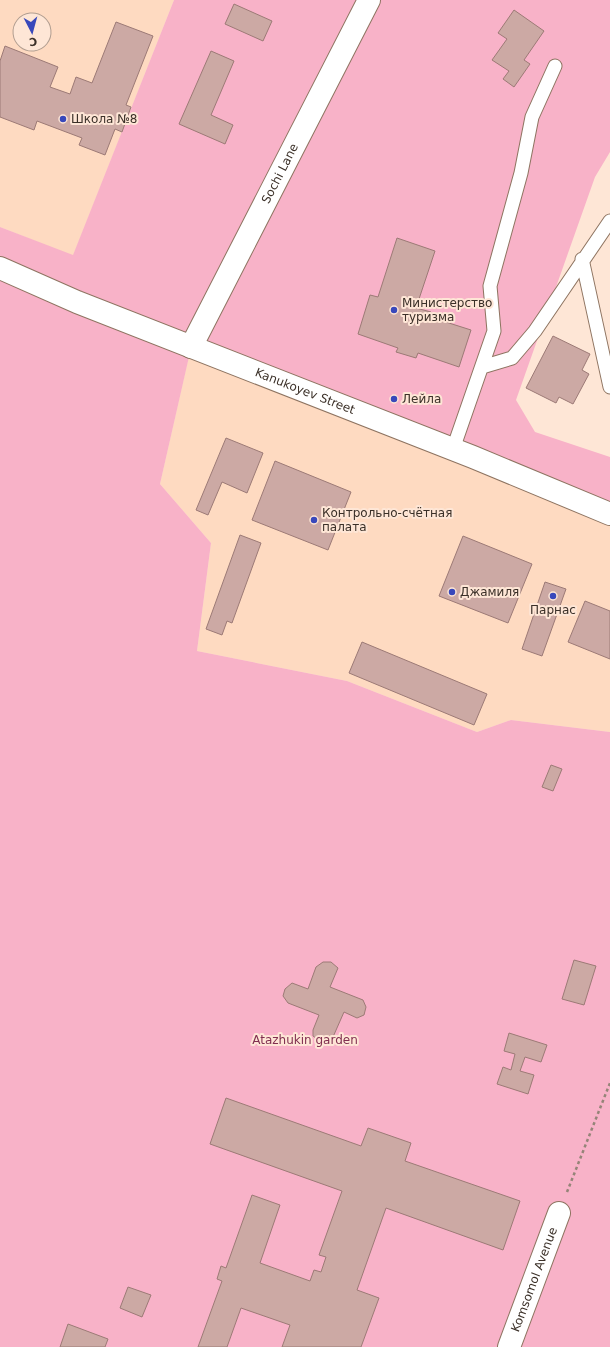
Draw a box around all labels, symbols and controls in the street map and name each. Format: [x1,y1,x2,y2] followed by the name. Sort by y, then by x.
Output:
[12,12,52,52] north arrow
[28,35,38,48] text: С
[71,112,137,126] place label: Школа №8
[58,114,68,124] marker: Школа №8
[259,141,301,206] street label: Sochi Lane
[402,296,492,324] place label: Министерство туризма
[389,305,399,315] marker: Министерство туризма
[253,365,357,417] street label: Kanukoyev Street
[402,392,441,406] place label: Лейла
[389,394,399,404] marker: Лейла
[322,506,452,534] place label: Контрольно-счётная палата
[309,515,319,525] marker: Контрольно-счётная палата
[460,585,519,599] place label: Джамиля
[447,587,457,597] marker: Джамиля
[548,591,558,601] marker: Парнас
[530,603,576,617] place label: Парнас
[252,1033,358,1047] park label: Atazhukin garden
[508,1225,560,1334] street label: Komsomol Avenue

